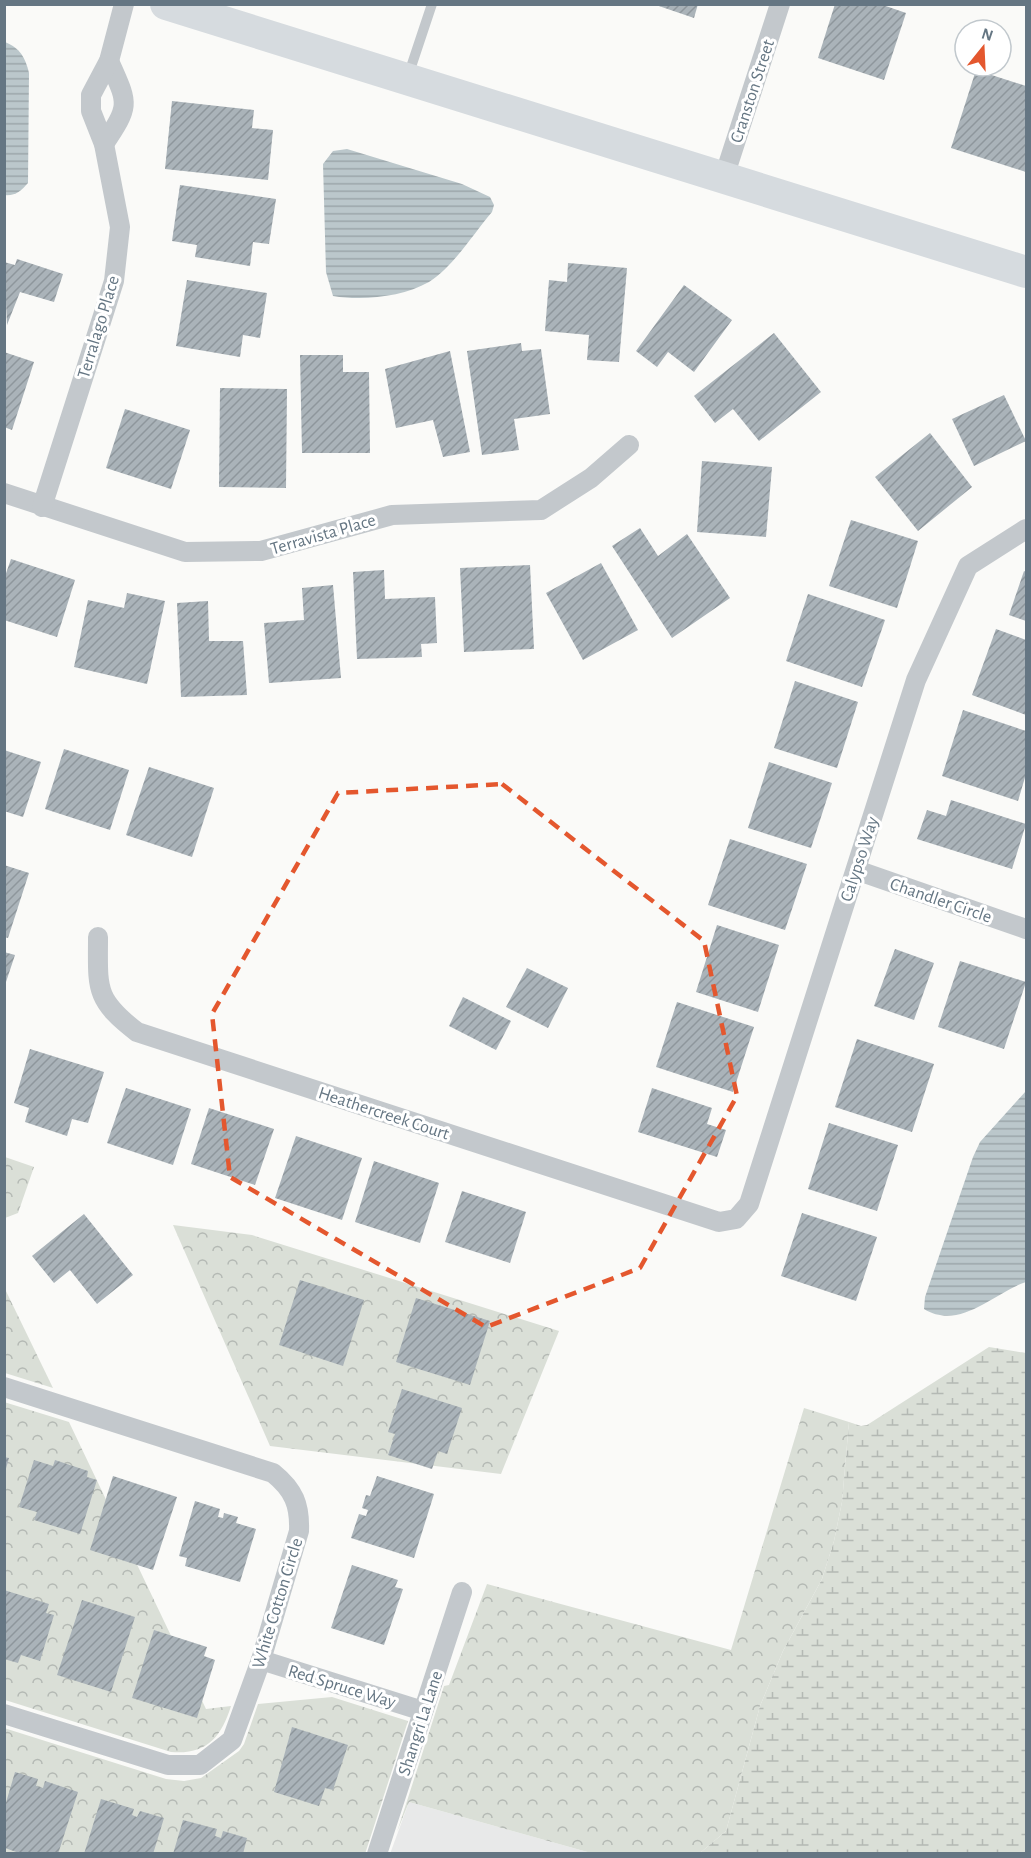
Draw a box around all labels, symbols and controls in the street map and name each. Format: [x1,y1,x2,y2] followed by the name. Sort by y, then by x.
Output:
[953,18,1013,78] north arrow
[980,25,995,44] text: N
[728,37,778,145] street label: Cranston Street
[75,274,123,381] street label: Terralago Place
[269,511,378,559] street label: Terravista Place
[838,814,882,904] street label: Calypso Way
[888,875,994,927] street label: Chandler Circle
[316,1084,452,1144] street label: Heathercreek Court
[250,1536,306,1671] street label: White Cotton Circle
[286,1662,398,1712] street label: Red Spruce Way
[396,1669,446,1778] street label: Shangri La Lane

